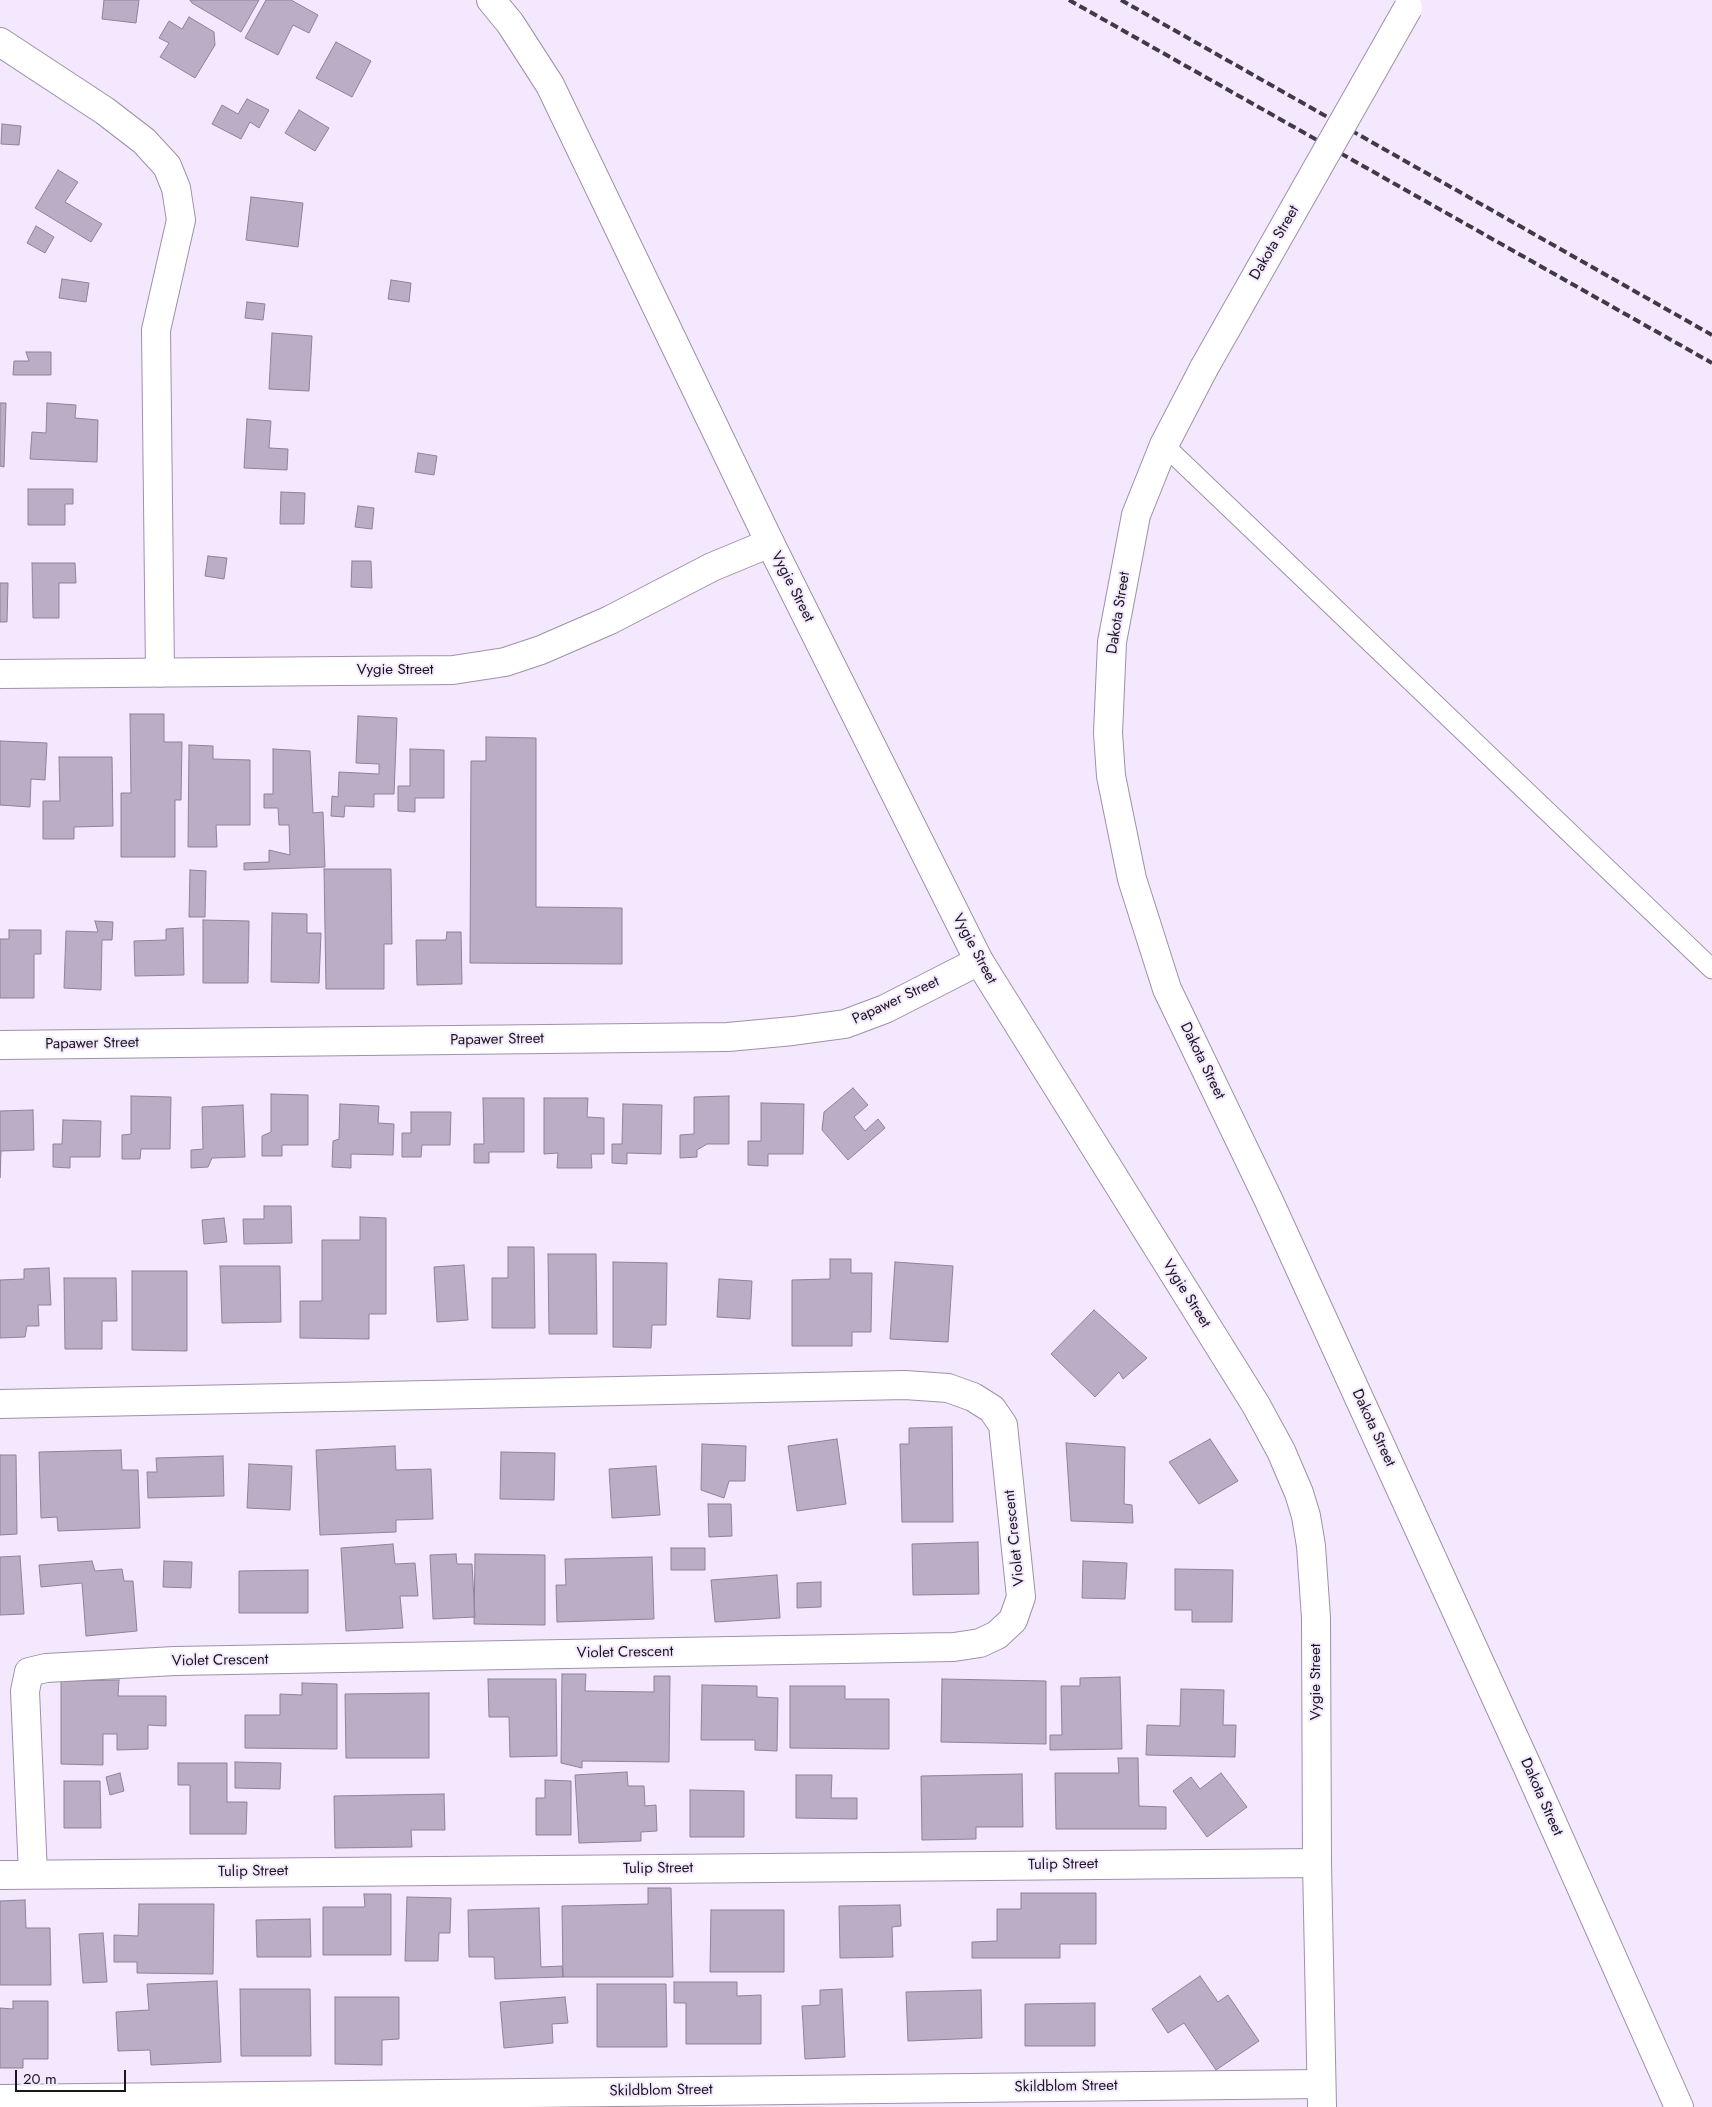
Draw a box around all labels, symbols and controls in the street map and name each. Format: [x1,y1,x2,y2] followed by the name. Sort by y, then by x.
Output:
[1246,203,1304,283] street label: Dakota Street
[767,549,817,625] street label: Vygie Street
[1104,571,1134,655] street label: Dakota Street
[357,661,433,679] street label: Vygie Street
[948,911,1000,987] street label: Vygie Street
[850,973,942,1029] street label: Papawer Street
[1176,1020,1228,1102] street label: Dakota Street
[450,1030,544,1050] street label: Papawer Street
[45,1034,139,1054] street label: Papawer Street
[1158,1257,1214,1331] street label: Vygie Street
[1347,1387,1399,1469] street label: Dakota Street
[1001,1489,1029,1587] street label: Violet Crescent
[577,1643,673,1663] street label: Violet Crescent
[1307,1644,1325,1720] street label: Vygie Street
[172,1651,268,1671] street label: Violet Crescent
[1516,1755,1566,1839] street label: Dakota Street
[1028,1855,1098,1875] street label: Tulip Street
[623,1859,693,1879] street label: Tulip Street
[218,1862,288,1882] street label: Tulip Street
[18,2060,129,2092] scale bar
[23,2068,57,2090] text: 20 m
[1014,2077,1118,2097] street label: Skildblom Street
[609,2081,713,2101] street label: Skildblom Street

